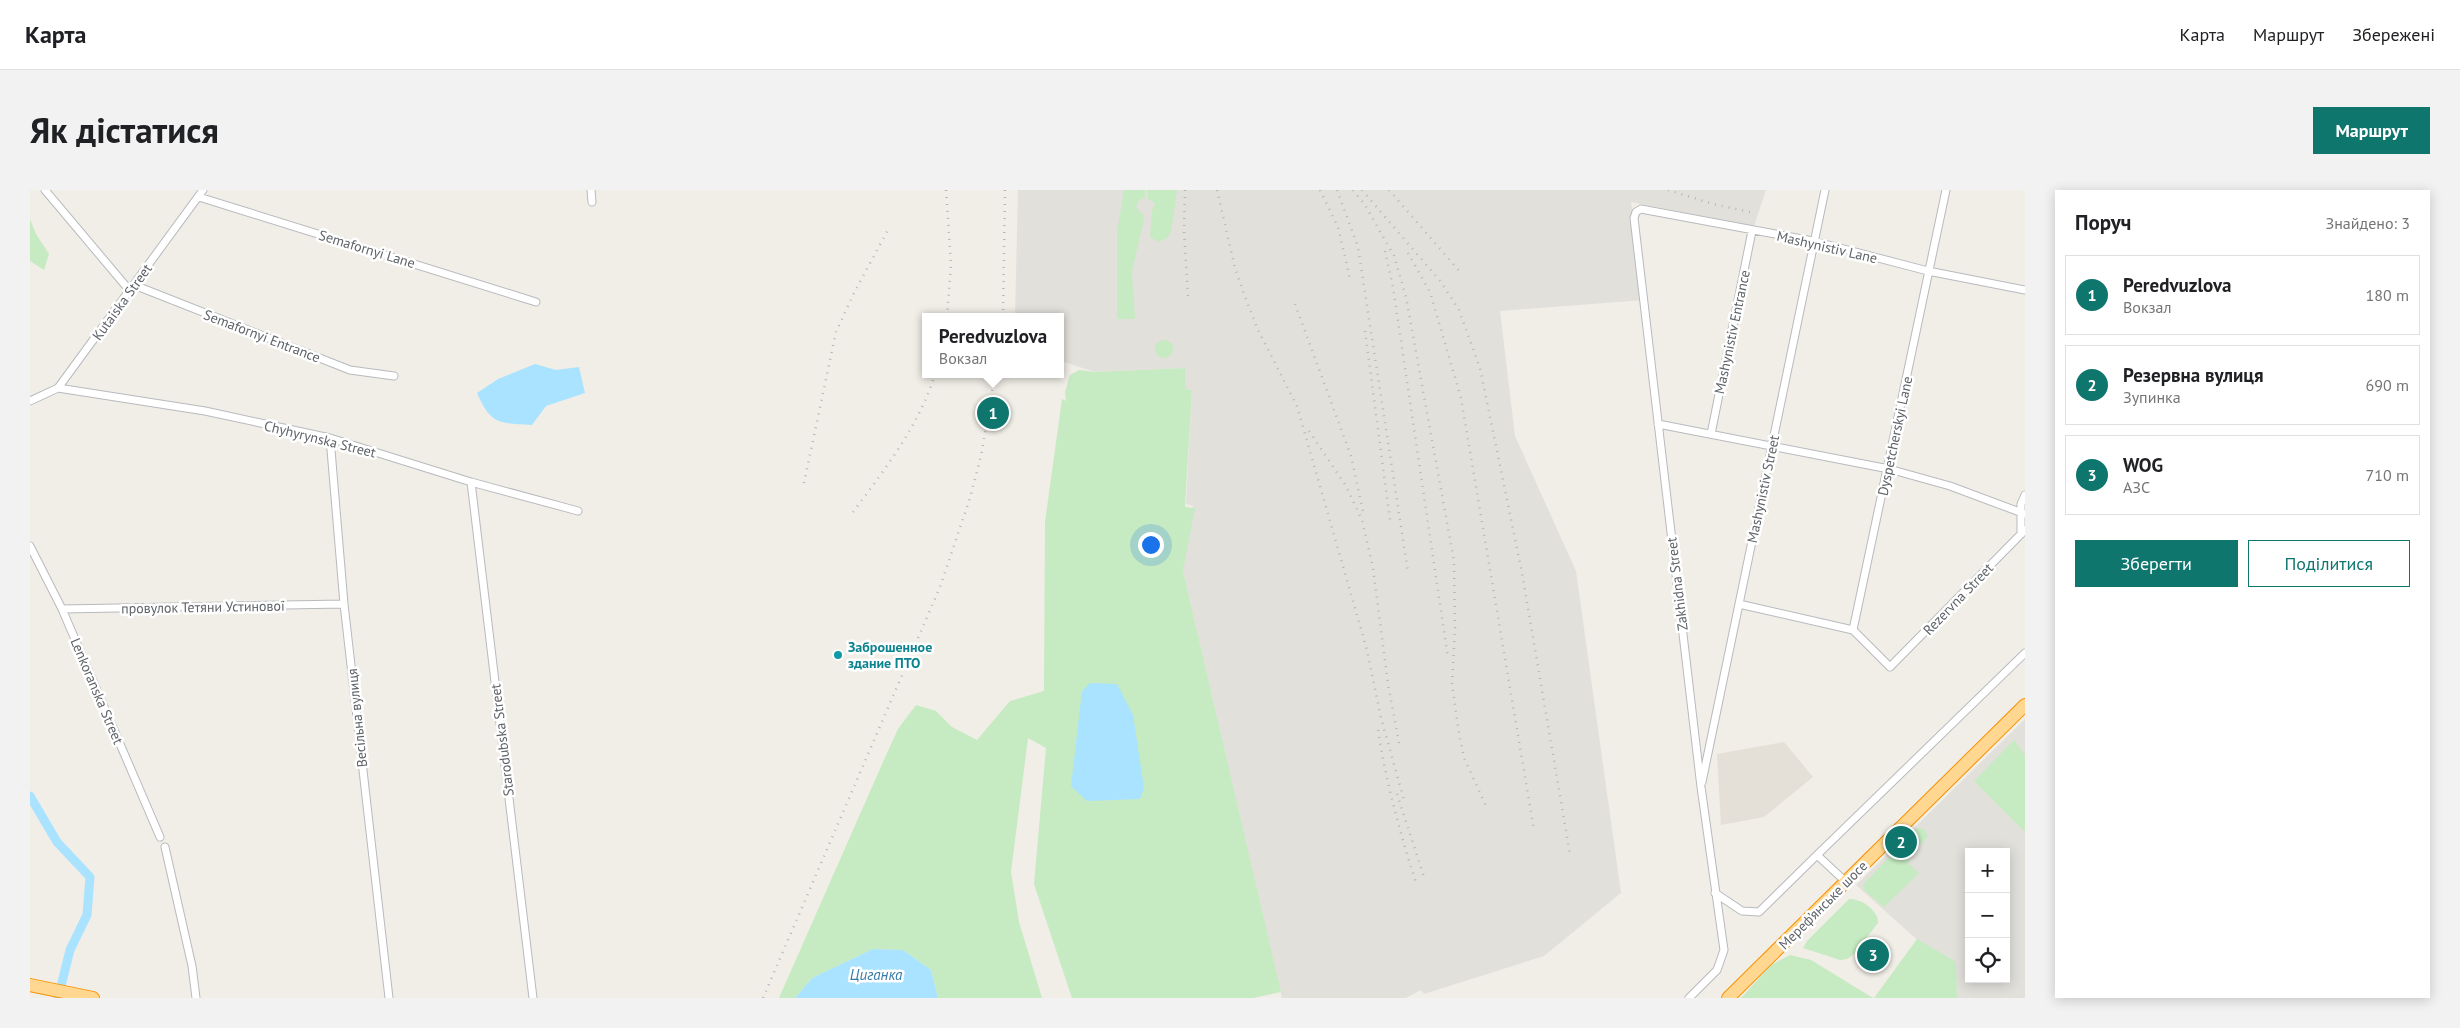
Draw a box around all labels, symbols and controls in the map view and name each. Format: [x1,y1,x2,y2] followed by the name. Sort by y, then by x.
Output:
[25,19,87,50] text: Карта
[2180,23,2225,46] text: Карта
[2253,23,2324,46] text: Маршрут
[2352,23,2435,46] text: Збережені
[30,107,219,153] text: Як дістатися
[2313,107,2430,154] button: Маршрут
[2075,209,2131,236] text: Поруч
[2326,213,2410,233] text: Знайдено: 3
[317,226,417,272] street label: Semafornyi Lane
[1775,227,1879,267] street label: Mashynistiv Lane
[88,260,156,344] street label: Kutaiska Street
[1710,268,1754,396] street label: Mashynistiv Entrance
[2123,273,2231,297] text: Peredvuzlova
[2087,285,2097,305] text: 1
[2366,285,2409,305] text: 180 m
[2123,297,2172,317] text: Вокзал
[201,305,323,367] street label: Semafornyi Entrance
[922,313,1064,378] popup
[939,324,1047,348] text: Peredvuzlova
[939,348,987,368] text: Вокзал
[2123,363,2264,387] text: Резервна вулиця
[1874,375,1916,497] street label: Dyspetcherskyi Lane
[2087,375,2097,395] text: 2
[2366,375,2409,395] text: 690 m
[2123,387,2181,407] text: Зупинка
[977,394,1009,432] pin: 1
[262,416,378,462] street label: Chyhyrynska Street
[1743,433,1783,544] street label: Mashynistiv Street
[2123,453,2163,477] text: WOG
[2087,465,2097,485] text: 3
[2366,465,2409,485] text: 710 m
[2123,477,2150,497] text: АЗС
[1138,532,1164,558] your location
[1662,536,1692,632] street label: Zakhidna Street
[2075,540,2238,587] button: Зберегти
[2248,540,2410,587] button: Поділитися
[1919,559,1997,639] street label: Rezervna Street
[121,597,285,617] street label: провулок Тетяни Устинової
[67,635,128,747] street label: Lenkoranska Street
[848,638,932,672] place label: Заброшенное здание ПТО
[832,649,844,661] marker: Заброшенное здание ПТО
[343,668,371,768] street label: Весільна вулиця
[486,683,518,797] street label: Starodubska Street
[1885,823,1917,861] pin: 2
[1965,848,2010,983] map controls
[1965,848,2010,893] button: +
[1775,857,1871,953] street label: Мереф’янське шосе
[1965,893,2010,938] button: −
[1857,936,1889,974] pin: 3
[1965,938,2010,983] button: locate
[850,965,903,984] water label: Циганка

